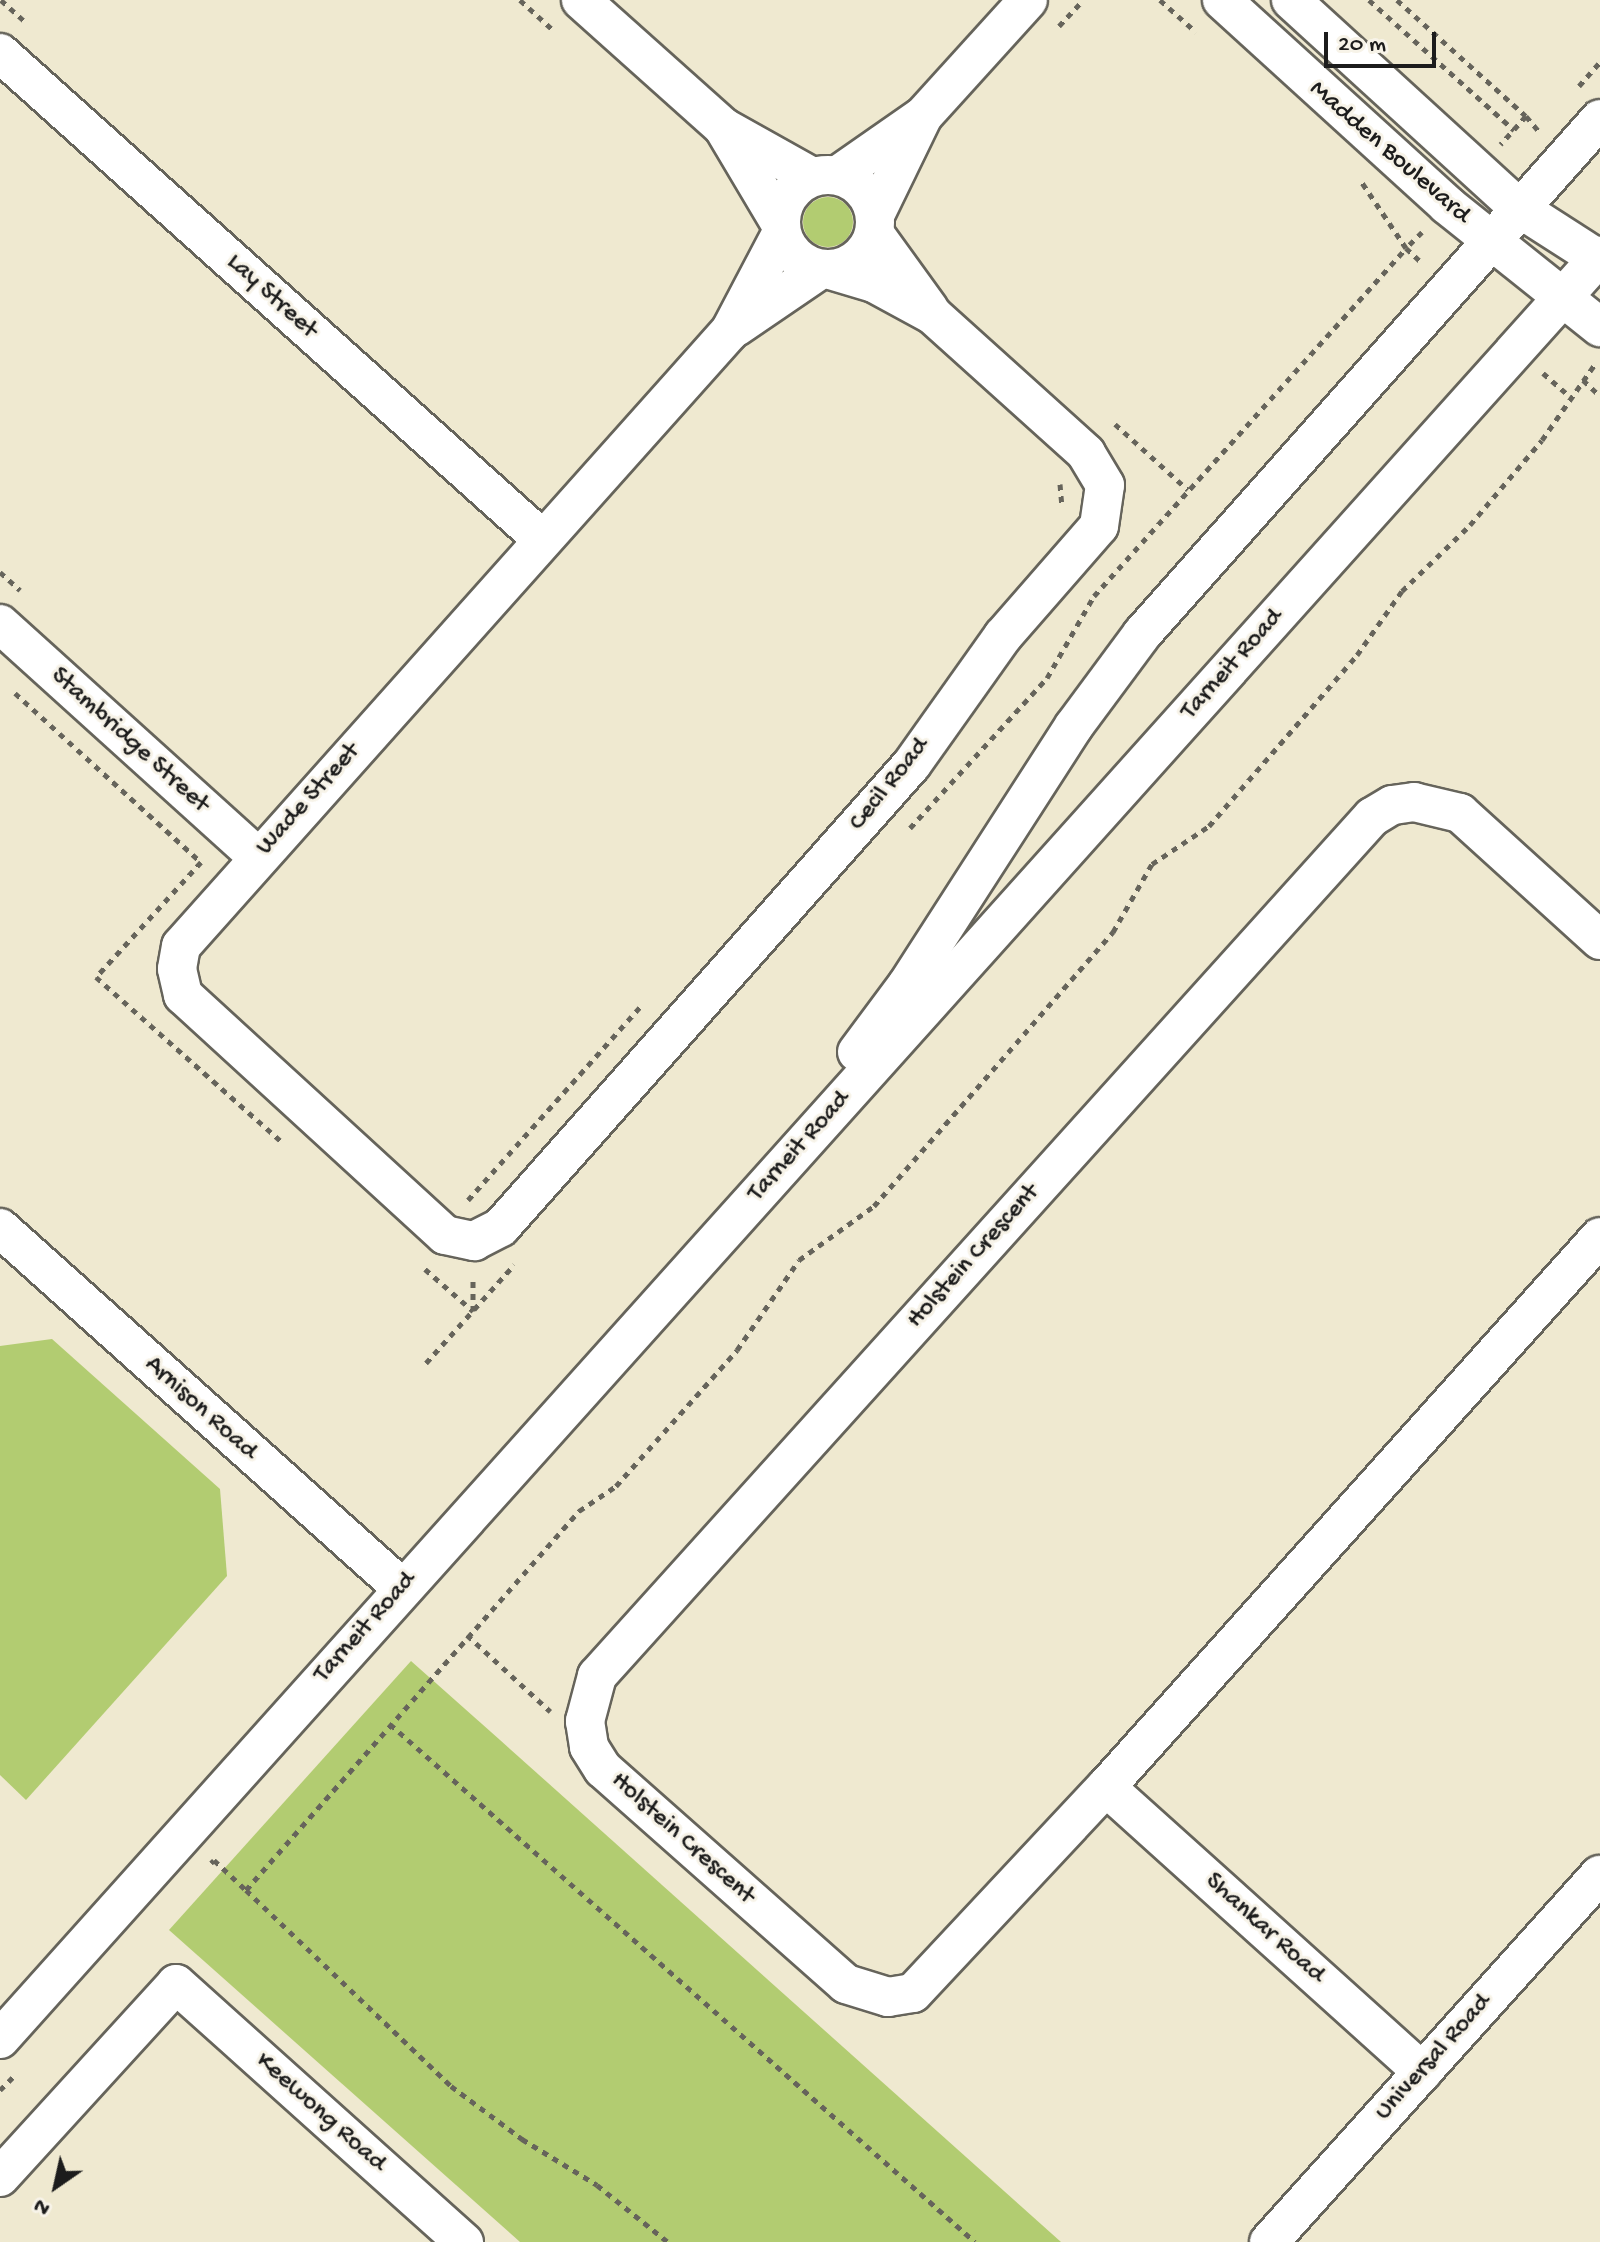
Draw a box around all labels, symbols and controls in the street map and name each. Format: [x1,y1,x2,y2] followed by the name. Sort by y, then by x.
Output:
[1328,16,1440,66] scale bar
[1338,31,1386,60] text: 20 m
[1302,75,1476,231] street label: Madden Boulevard
[219,248,323,346] street label: Lay Street
[1175,603,1291,727] street label: Tarneit Road
[43,661,215,821] street label: Stambridge Street
[843,732,937,838] street label: Cecil Road
[250,737,368,863] street label: Wade Street
[742,1085,858,1209] street label: Tarneit Road
[901,1178,1047,1336] street label: Holstein Crescent
[137,1350,263,1468] street label: Arnison Road
[308,1566,424,1690] street label: Tarneit Road
[603,1766,761,1912] street label: Holstein Crescent
[1197,1867,1331,1991] street label: Shankar Road
[1369,1988,1499,2128] street label: Universal Road
[248,2046,392,2180] street label: Keewong Road
[16,2146,96,2226] north arrow
[29,2191,56,2221] text: N

